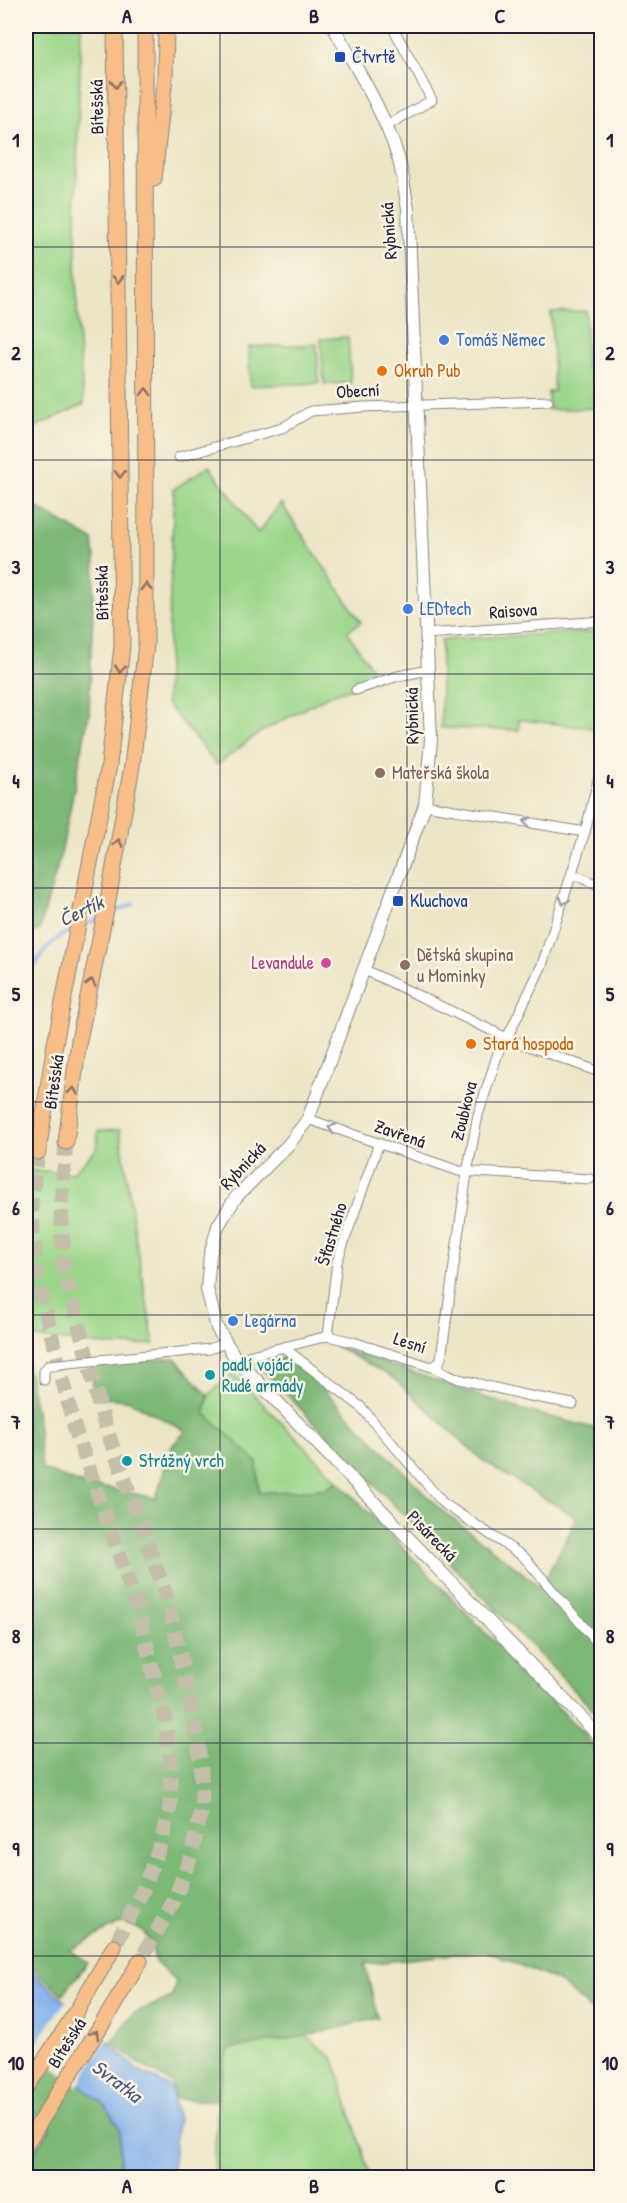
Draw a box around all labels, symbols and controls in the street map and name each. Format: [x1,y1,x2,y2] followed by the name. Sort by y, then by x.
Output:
[122,2,132,29] text: A
[309,2,319,29] text: B
[495,2,506,29] text: C
[352,44,396,69] place label: Čtvrtě
[333,50,347,64] marker: Čtvrtě
[84,79,109,135] street label: Bítešská
[110,79,122,88] one-way arrow
[12,126,20,153] text: 1
[606,126,614,153] text: 1
[374,202,403,260] street label: Rybnická
[112,274,124,283] one-way arrow
[456,327,545,352] place label: Tomáš Němec
[437,333,451,347] marker: Tomáš Němec
[11,339,21,366] text: 2
[605,339,615,366] text: 2
[394,358,461,383] place label: Okruh Pub
[375,364,389,378] marker: Okruh Pub
[335,377,380,404] street label: Obecní
[140,387,152,396] one-way arrow
[114,469,126,478] one-way arrow
[12,553,21,580] text: 3
[606,553,615,580] text: 3
[89,565,114,621] street label: Bítešská
[140,582,152,591] one-way arrow
[420,596,472,621] place label: LEDtech
[488,596,538,625] street label: Raisova
[401,602,415,616] marker: LEDtech
[114,664,127,673] one-way arrow
[399,687,424,745] street label: Rybnická
[392,760,489,785] place label: Mateřská škola
[373,766,387,780] marker: Mateřská škola
[12,767,20,794] text: 4
[606,767,614,794] text: 4
[523,817,532,829] one-way arrow
[112,838,124,847] one-way arrow
[54,888,109,933] water label: Čertík
[410,888,467,913] place label: Kluchova
[391,894,405,908] marker: Kluchova
[558,895,571,906] one-way arrow
[417,942,513,988] place label: Dětská skupina u Mominky
[252,950,314,975] place label: Levandule
[319,956,333,970] marker: Levandule
[398,958,412,972] marker: Dětská skupina u Mominky
[84,978,97,988] one-way arrow
[12,980,21,1007] text: 5
[606,980,615,1007] text: 5
[483,1031,573,1056] place label: Stará hospoda
[464,1037,478,1051] marker: Stará hospoda
[37,1053,70,1111] street label: Bítešská
[444,1079,483,1143] street label: Zoubkova
[66,1087,78,1096] one-way arrow
[371,1113,429,1154] street label: Zavřená
[327,1122,338,1135] one-way arrow
[214,1136,271,1195] street label: Rybnická
[12,1194,20,1221] text: 6
[606,1194,614,1221] text: 6
[310,1199,353,1268] street label: Šťastného
[245,1308,296,1333] place label: Legárna
[226,1314,240,1328] marker: Legárna
[391,1326,430,1360] street label: Lesní
[222,1352,304,1398] place label: padlí vojáci Rudé armády
[203,1368,217,1382] marker: padlí vojáci Rudé armády
[10,1408,21,1435] text: 7
[604,1408,615,1435] text: 7
[139,1448,224,1473] place label: Strážný vrch
[120,1454,134,1468] marker: Strážný vrch
[402,1505,463,1567] street label: Pisárecká
[12,1622,21,1649] text: 8
[606,1622,615,1649] text: 8
[12,1835,20,1862] text: 9
[606,1835,614,1862] text: 9
[41,2013,92,2073] street label: Bítešská
[88,2030,99,2041] one-way arrow
[8,2049,24,2076] text: 10
[602,2049,618,2076] text: 10
[87,2053,149,2109] water label: Svratka
[122,2172,132,2199] text: A
[309,2172,319,2199] text: B
[495,2172,506,2199] text: C

